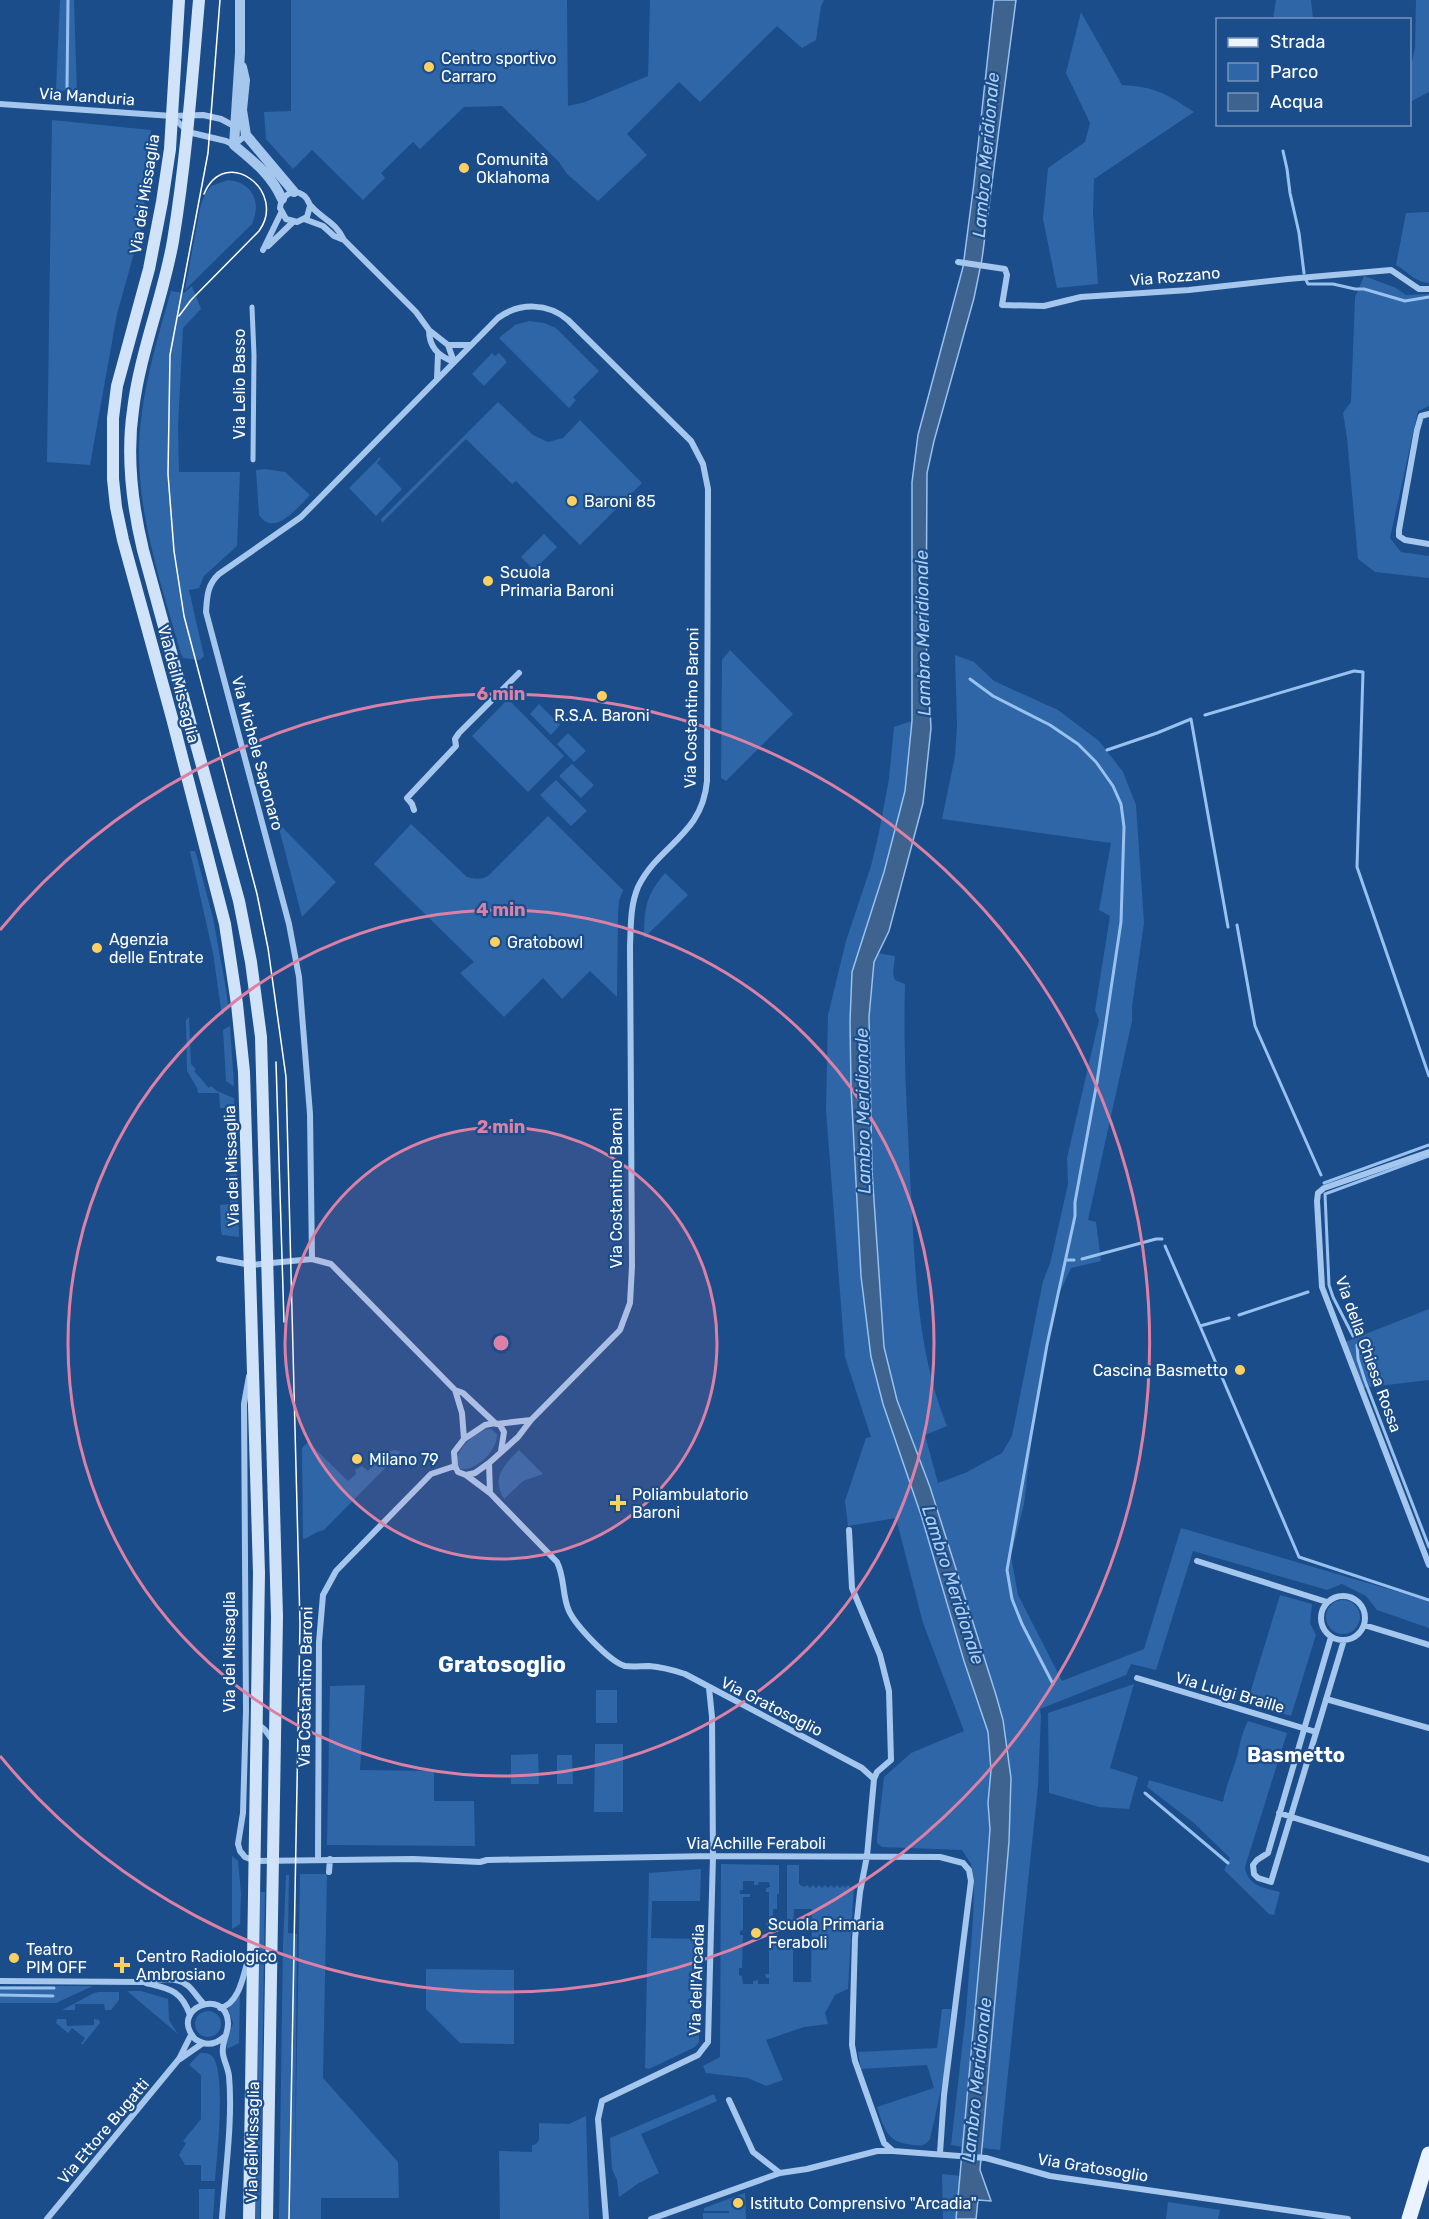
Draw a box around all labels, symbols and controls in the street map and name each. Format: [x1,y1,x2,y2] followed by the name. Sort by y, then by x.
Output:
[1216,18,1411,126] legend
[1270,31,1326,53] text: Strada
[441,49,556,86] place label: Centro sportivo Carraro
[422,60,436,74] marker: Centro sportivo Carraro
[1270,61,1318,83] text: Parco
[968,71,1004,239] water label: Lambro Meridionale
[38,84,136,109] street label: Via Manduria
[1270,91,1323,113] text: Acqua
[126,133,163,255] street label: Via dei Missaglia
[476,150,550,187] place label: Comunità Oklahoma
[457,161,471,175] marker: Comunità Oklahoma
[1129,263,1221,290] street label: Via Rozzano
[230,329,249,439] street label: Via Lelio Basso
[584,492,656,511] place label: Baroni 85
[565,494,579,508] marker: Baroni 85
[911,550,935,716] water label: Lambro Meridionale
[500,563,614,600] place label: Scuola Primaria Baroni
[481,574,495,588] marker: Scuola Primaria Baroni
[154,623,203,745] street label: Via dei Missaglia
[681,627,702,789] street label: Via Costantino Baroni
[228,674,287,832] street label: Via Michele Saponaro
[477,683,525,705] text: 6 min
[595,689,609,703] marker: R.S.A. Baroni
[554,706,650,725] place label: R.S.A. Baroni
[476,899,526,921] text: 4 min
[109,930,204,967] place label: Agenzia delle Entrate
[507,933,583,952] place label: Gratobowl
[488,935,502,949] marker: Gratobowl
[90,941,104,955] marker: Agenzia delle Entrate
[851,1028,875,1194] water label: Lambro Meridionale
[220,1105,243,1227] street label: Via dei Missaglia
[607,1108,626,1268] street label: Via Costantino Baroni
[477,1116,525,1138] text: 2 min
[1331,1273,1406,1435] street label: Via della Chiesa Rossa
[491,1333,511,1353] centre of rings
[1093,1361,1228,1380] place label: Cascina Basmetto
[1233,1363,1247,1377] marker: Cascina Basmetto
[369,1450,439,1469] place label: Milano 79
[350,1452,364,1466] marker: Milano 79
[632,1485,749,1522] place label: Poliambulatorio Baroni
[609,1494,627,1512] marker: Poliambulatorio Baroni
[917,1503,989,1667] water label: Lambro Meridionale
[220,1591,239,1713] street label: Via dei Missaglia
[295,1606,316,1768] street label: Via Costantino Baroni
[438,1651,566,1678] district label: Gratosoglio
[1173,1668,1287,1717] street label: Via Luigi Braille
[718,1673,826,1740] street label: Via Gratosoglio
[1247,1743,1345,1767] district label: Basmetto
[686,1834,826,1853] street label: Via Achille Feraboli
[768,1915,884,1952] place label: Scuola Primaria Feraboli
[685,1924,708,2036] street label: Via dell'Arcadia
[749,1926,763,1940] marker: Scuola Primaria Feraboli
[26,1940,87,1977] place label: Teatro PIM OFF
[136,1947,277,1984] place label: Centro Radiologico Ambrosiano
[7,1951,21,1965] marker: Teatro PIM OFF
[113,1956,131,1974] marker: Centro Radiologico Ambrosiano
[957,1996,997,2164] water label: Lambro Meridionale
[54,2075,153,2188] street label: Via Ettore Bugatti
[242,2081,263,2203] street label: Via dei Missaglia
[1036,2149,1150,2186] street label: Via Gratosoglio
[750,2194,977,2213] place label: Istituto Comprensivo "Arcadia"
[731,2196,745,2210] marker: Istituto Comprensivo "Arcadia"

